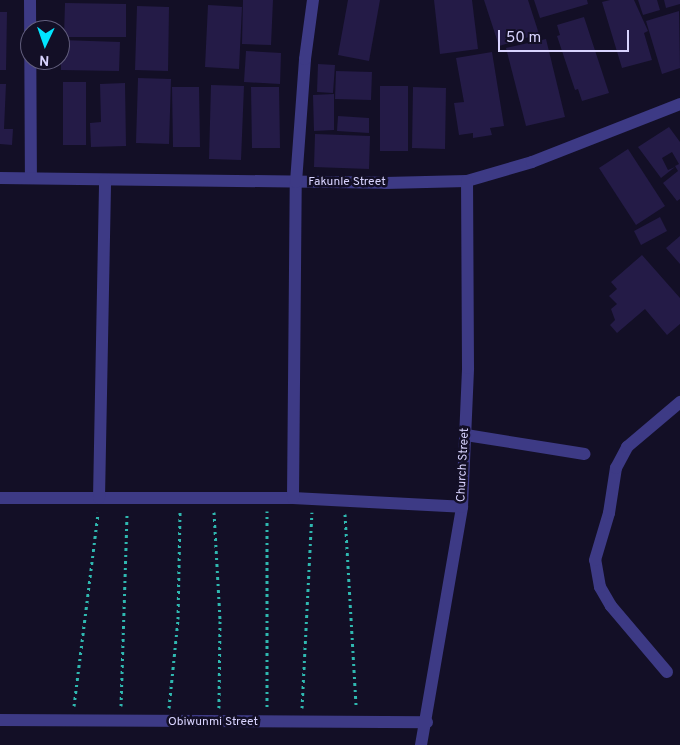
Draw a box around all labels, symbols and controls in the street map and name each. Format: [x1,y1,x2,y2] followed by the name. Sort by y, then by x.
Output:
[20,20,70,70] north arrow
[500,20,631,52] scale bar
[506,29,541,48] text: 50 m
[39,51,50,68] text: N
[308,176,386,190] street label: Fakunle Street
[455,428,473,502] street label: Church Street
[168,716,258,730] street label: Obiwunmi Street

